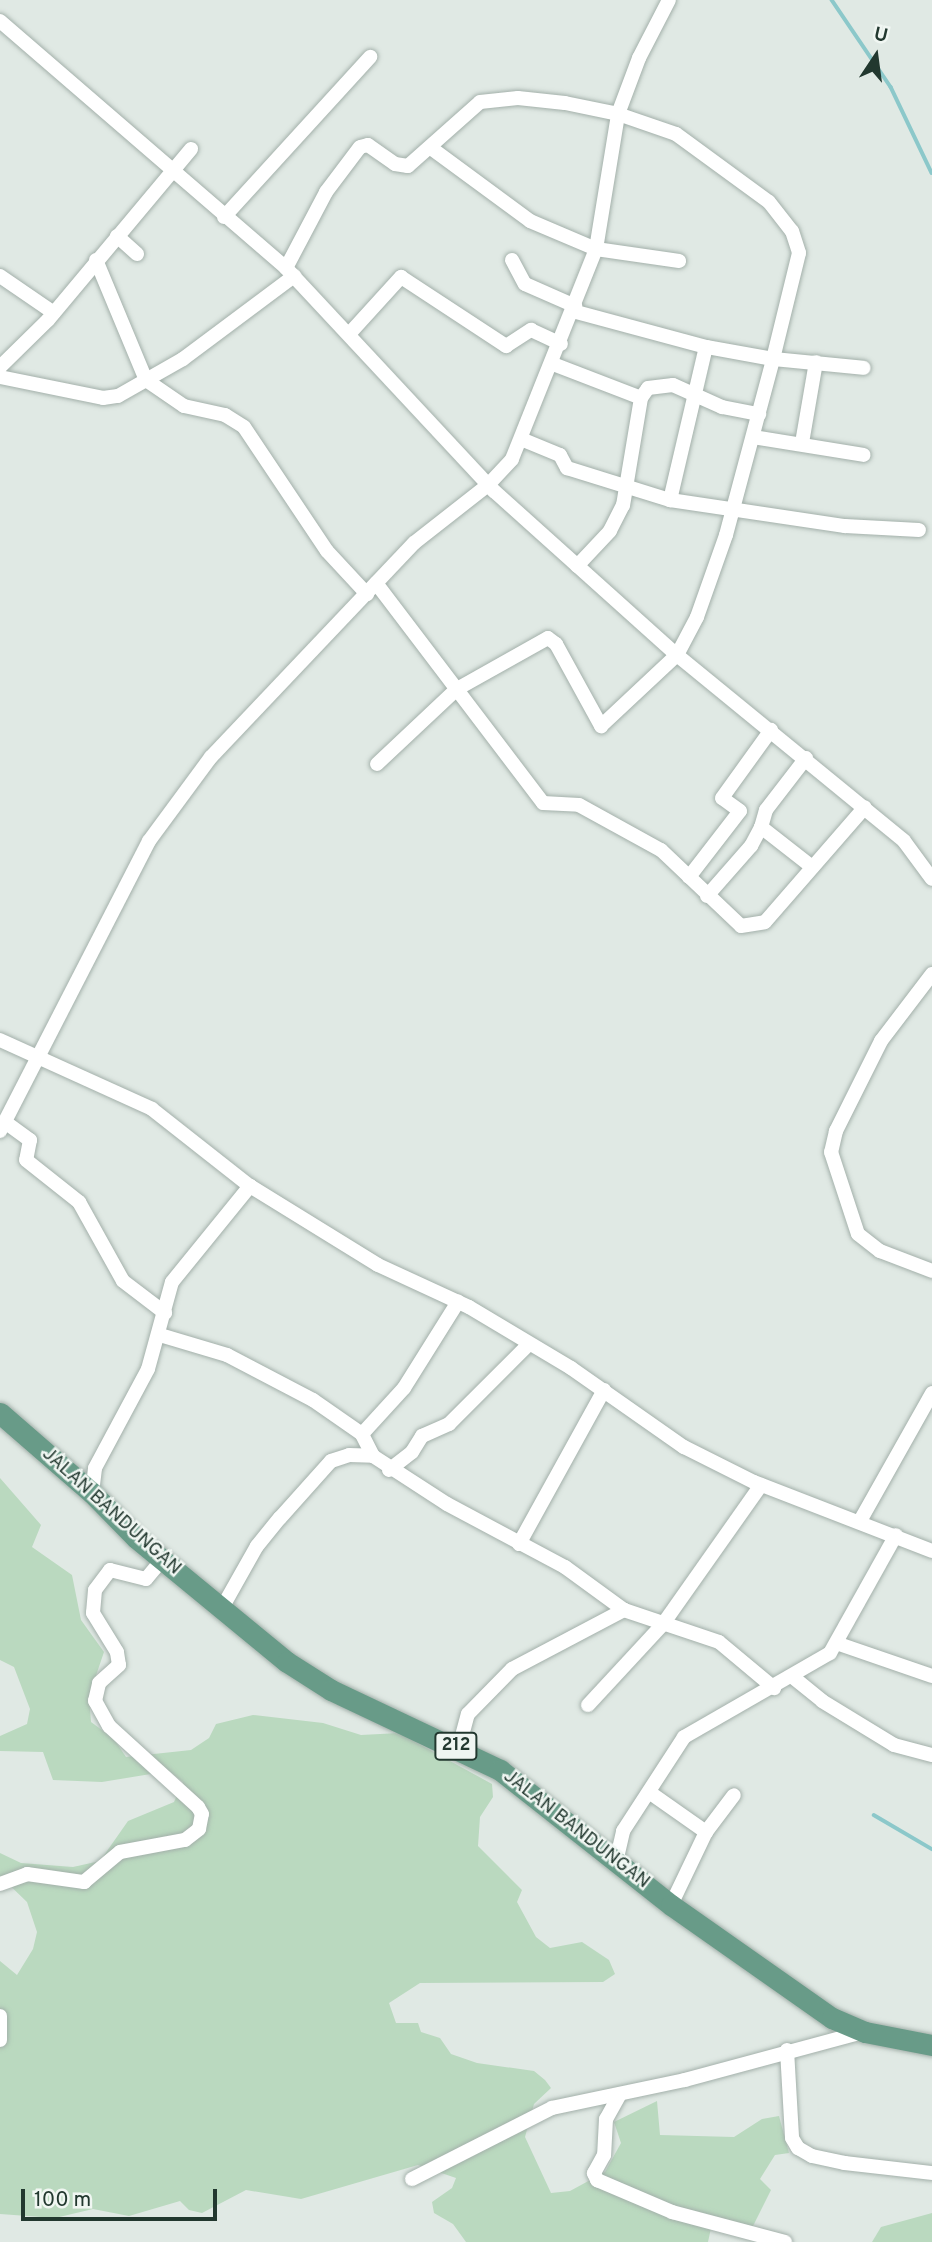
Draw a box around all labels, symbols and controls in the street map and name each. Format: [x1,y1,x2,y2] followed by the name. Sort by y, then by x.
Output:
[841,21,911,91] north arrow
[871,22,890,49] text: U
[37,1443,185,1581] street label: JALAN BANDUNGAN
[433,1731,479,1760] road number: 212
[498,1766,654,1894] street label: JALAN BANDUNGAN
[24,2176,220,2220] scale bar
[34,2187,91,2214] text: 100 m

